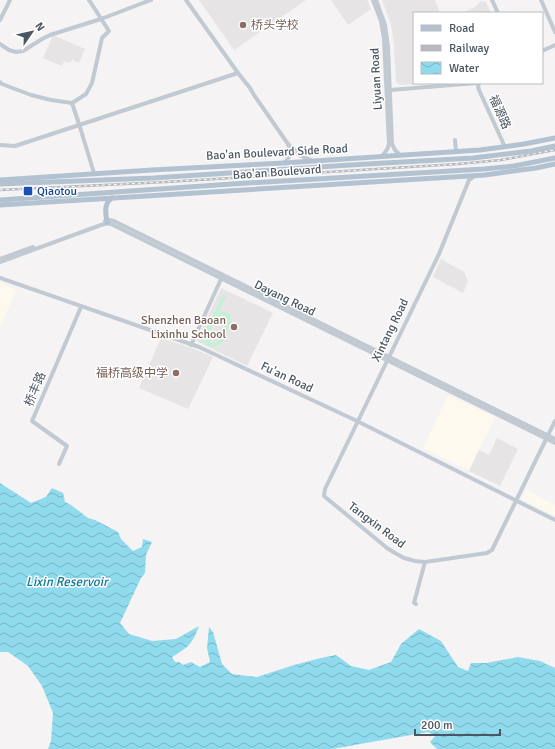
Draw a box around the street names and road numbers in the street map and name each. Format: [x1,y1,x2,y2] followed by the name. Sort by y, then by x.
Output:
[367,47,386,110] street label: Liyuan Road
[485,93,514,132] street label: 福源路
[206,141,348,164] street label: Bao'an Boulevard Side Road
[232,162,322,183] street label: Bao'an Boulevard
[252,277,318,320] street label: Dayang Road
[369,296,412,364] street label: Xintang Road
[258,359,315,396] street label: Fu'an Road
[22,370,49,409] street label: 桥丰路
[345,499,408,552] street label: Tangxin Road

